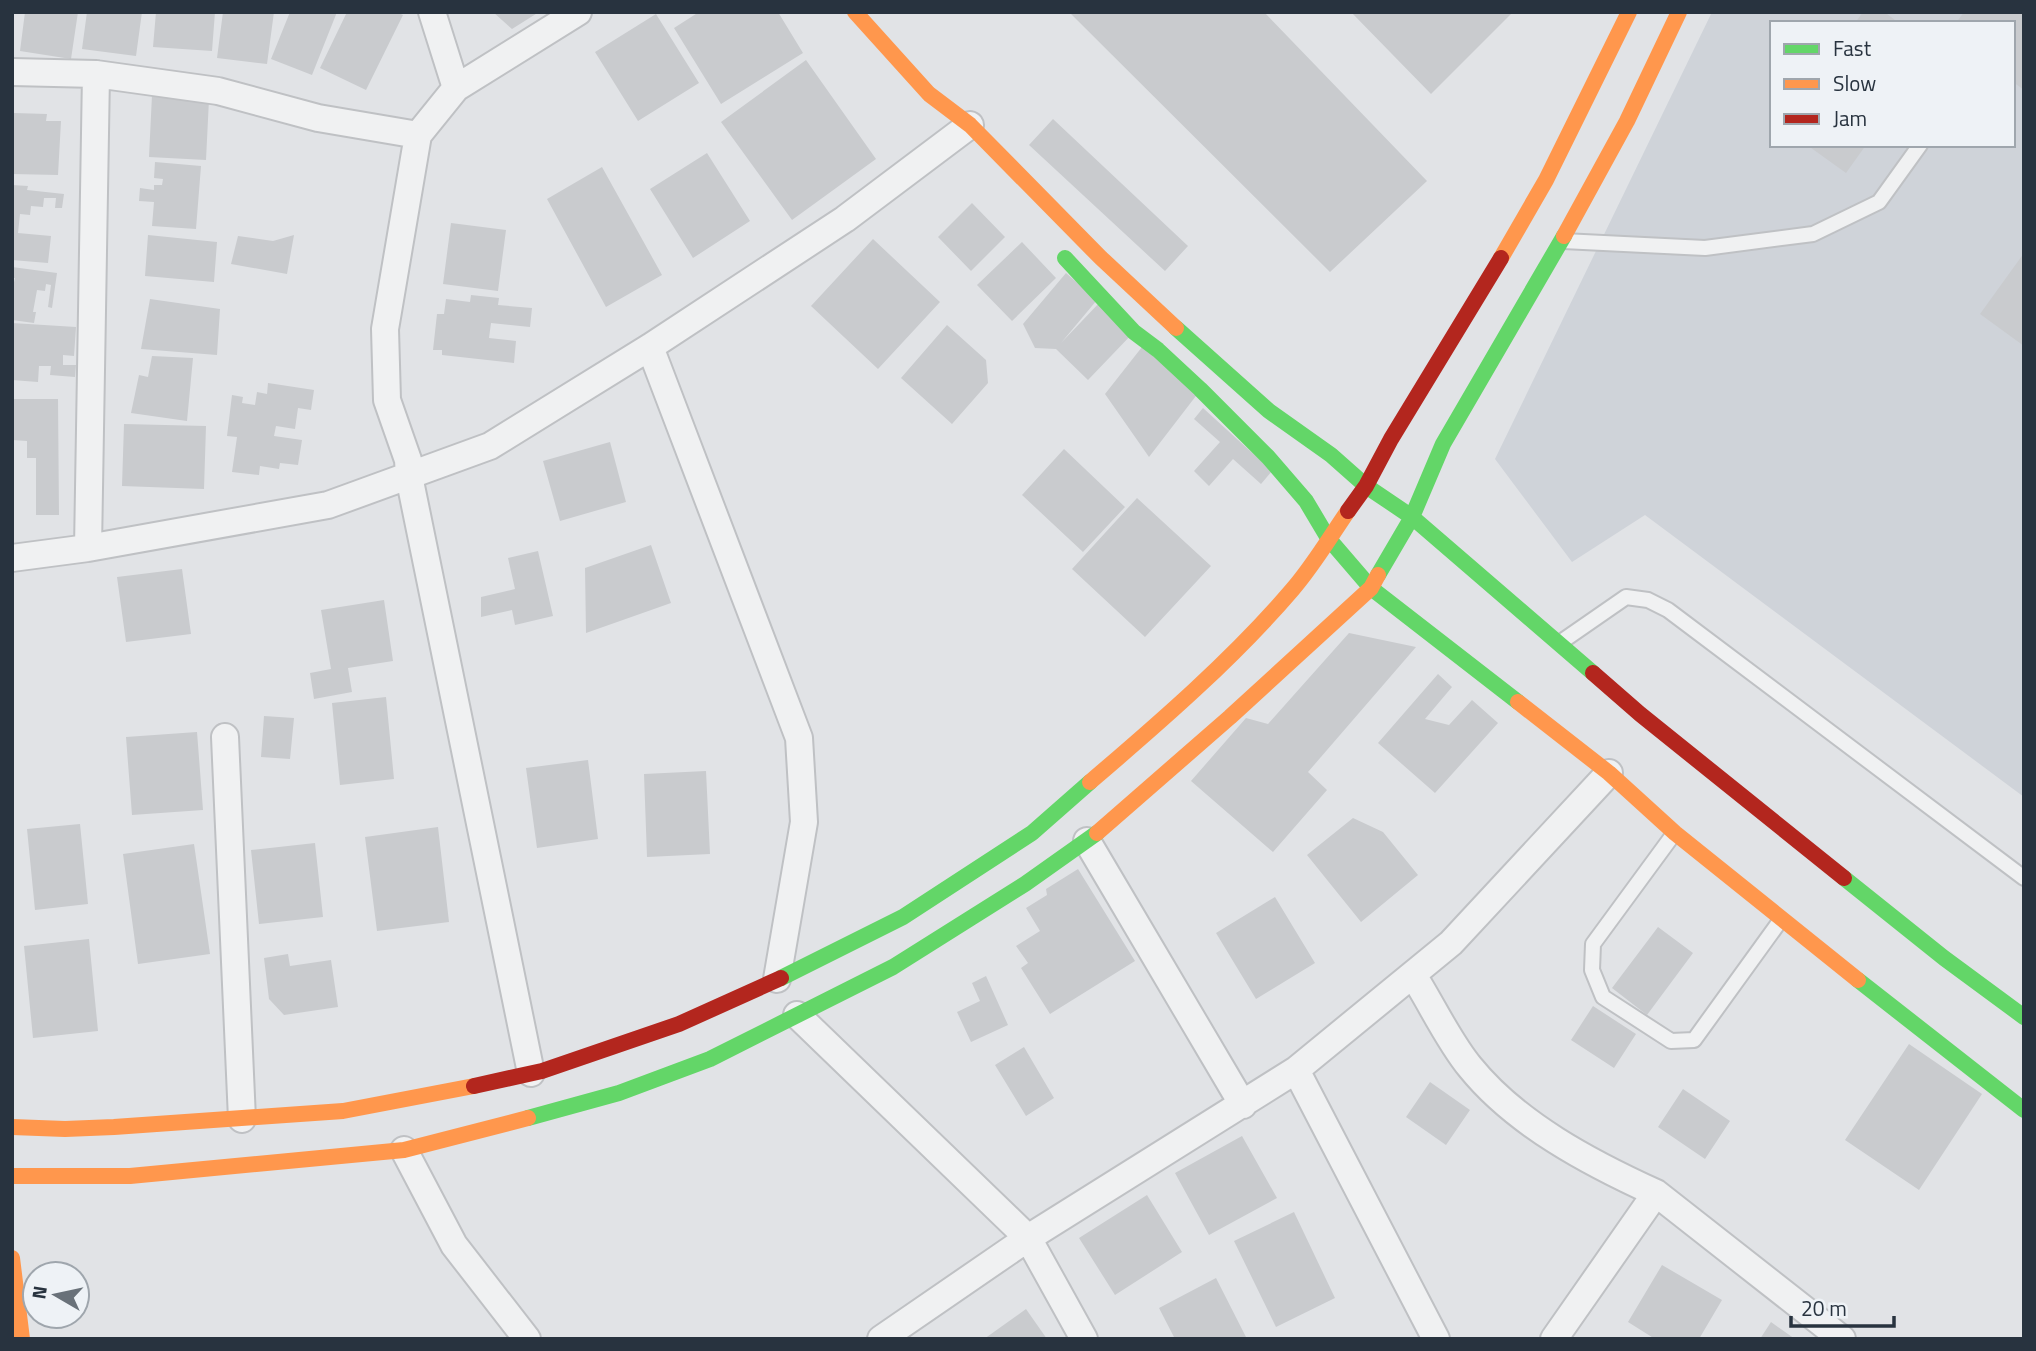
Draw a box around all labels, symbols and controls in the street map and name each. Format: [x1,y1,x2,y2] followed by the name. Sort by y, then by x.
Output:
[1770,21,2015,147] legend
[1833,32,1872,64] text: Fast
[1833,67,1876,99] text: Slow
[1833,102,1867,134] text: Jam
[21,1260,91,1330] north arrow
[23,1283,54,1301] text: N
[1791,1284,1894,1328] scale bar
[1801,1292,1847,1324] text: 20 m

